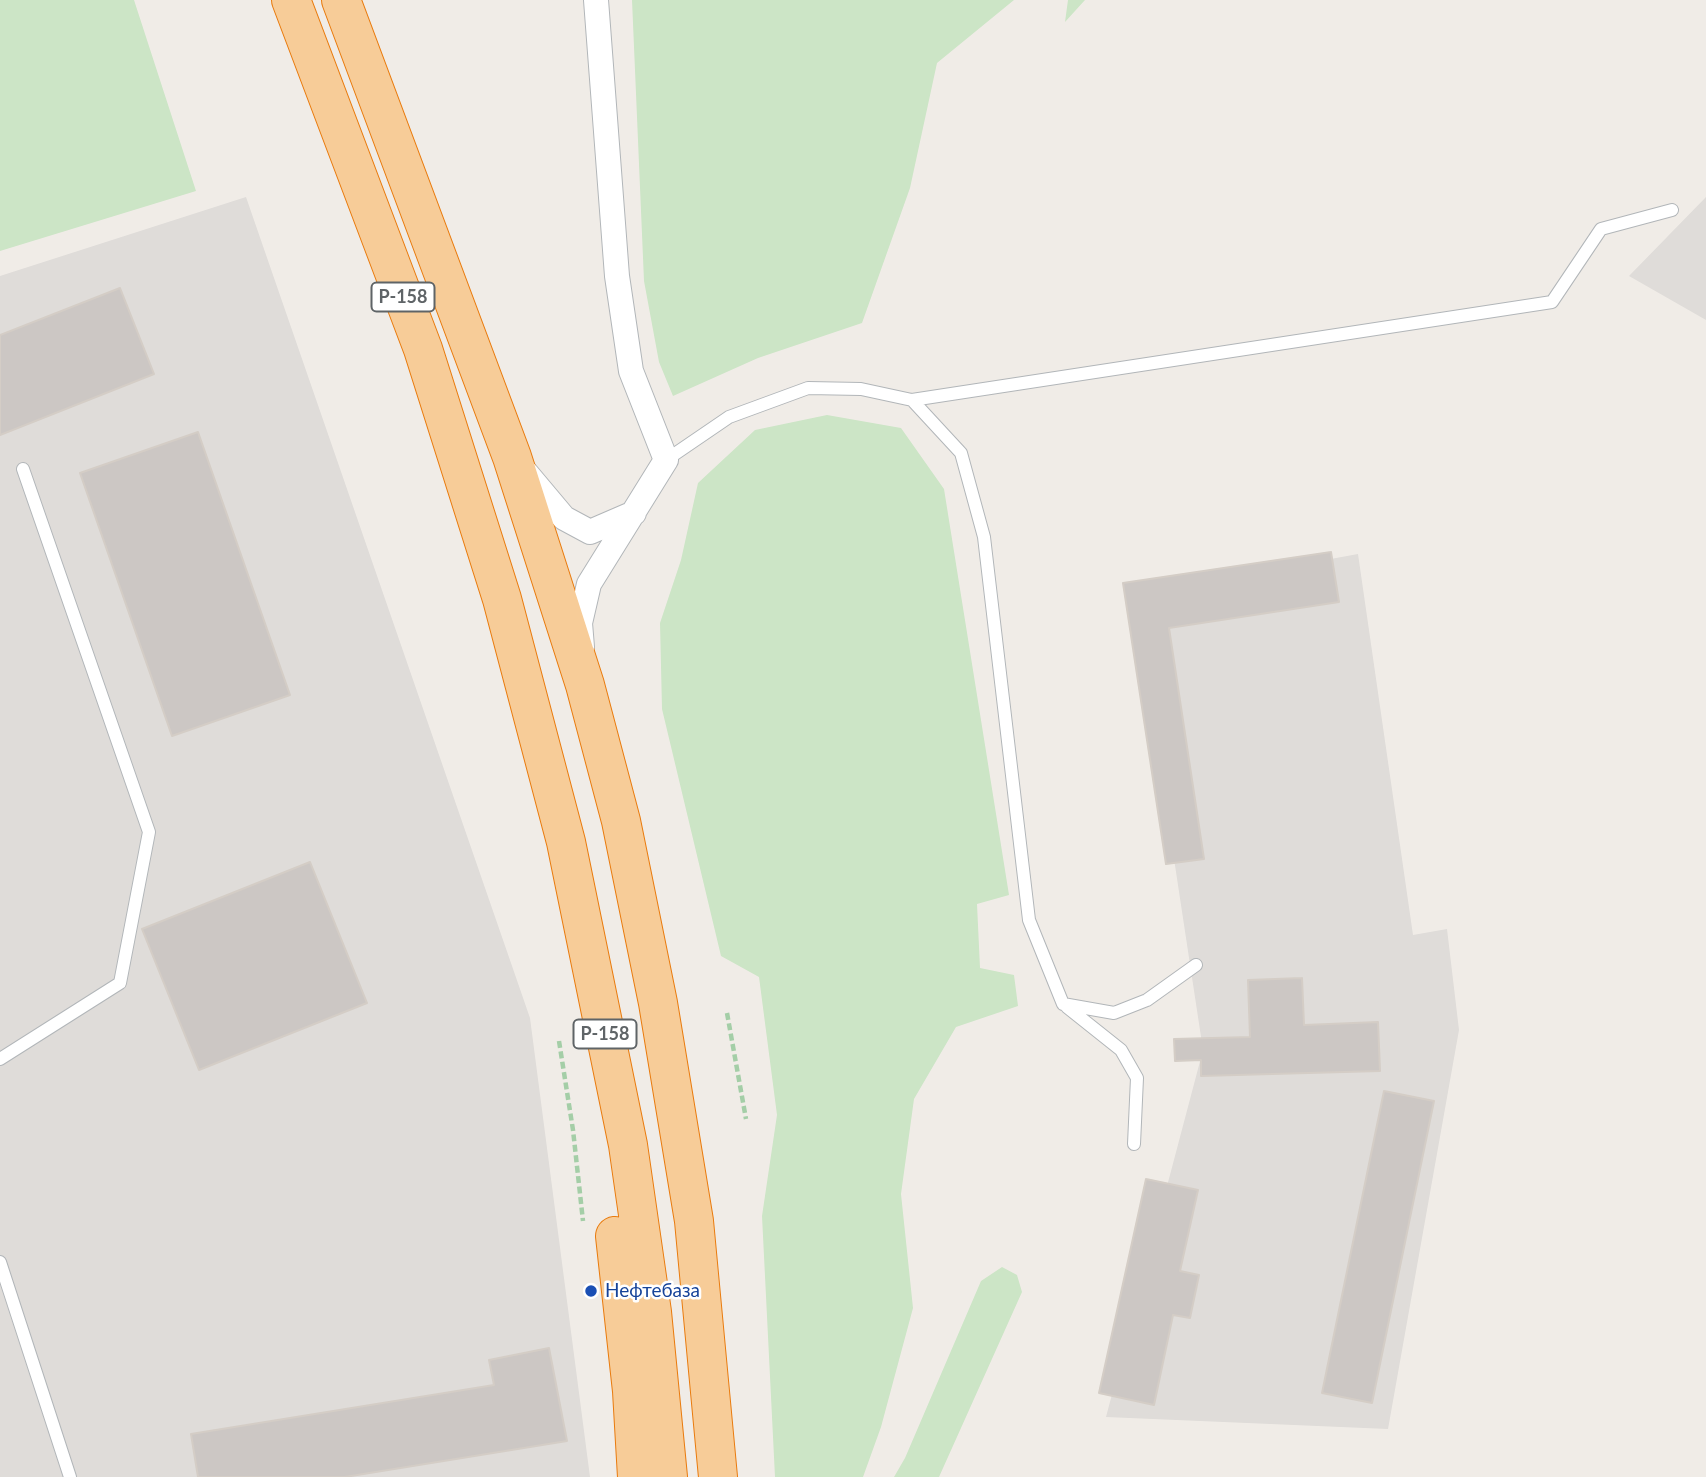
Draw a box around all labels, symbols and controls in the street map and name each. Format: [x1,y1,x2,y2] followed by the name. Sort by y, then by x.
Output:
[372,282,434,312] road number: Р-158
[574,1020,636,1049] road number: Р-158
[605,1280,700,1302] place label: Нефтебаза
[583,1283,599,1299] marker: Нефтебаза

